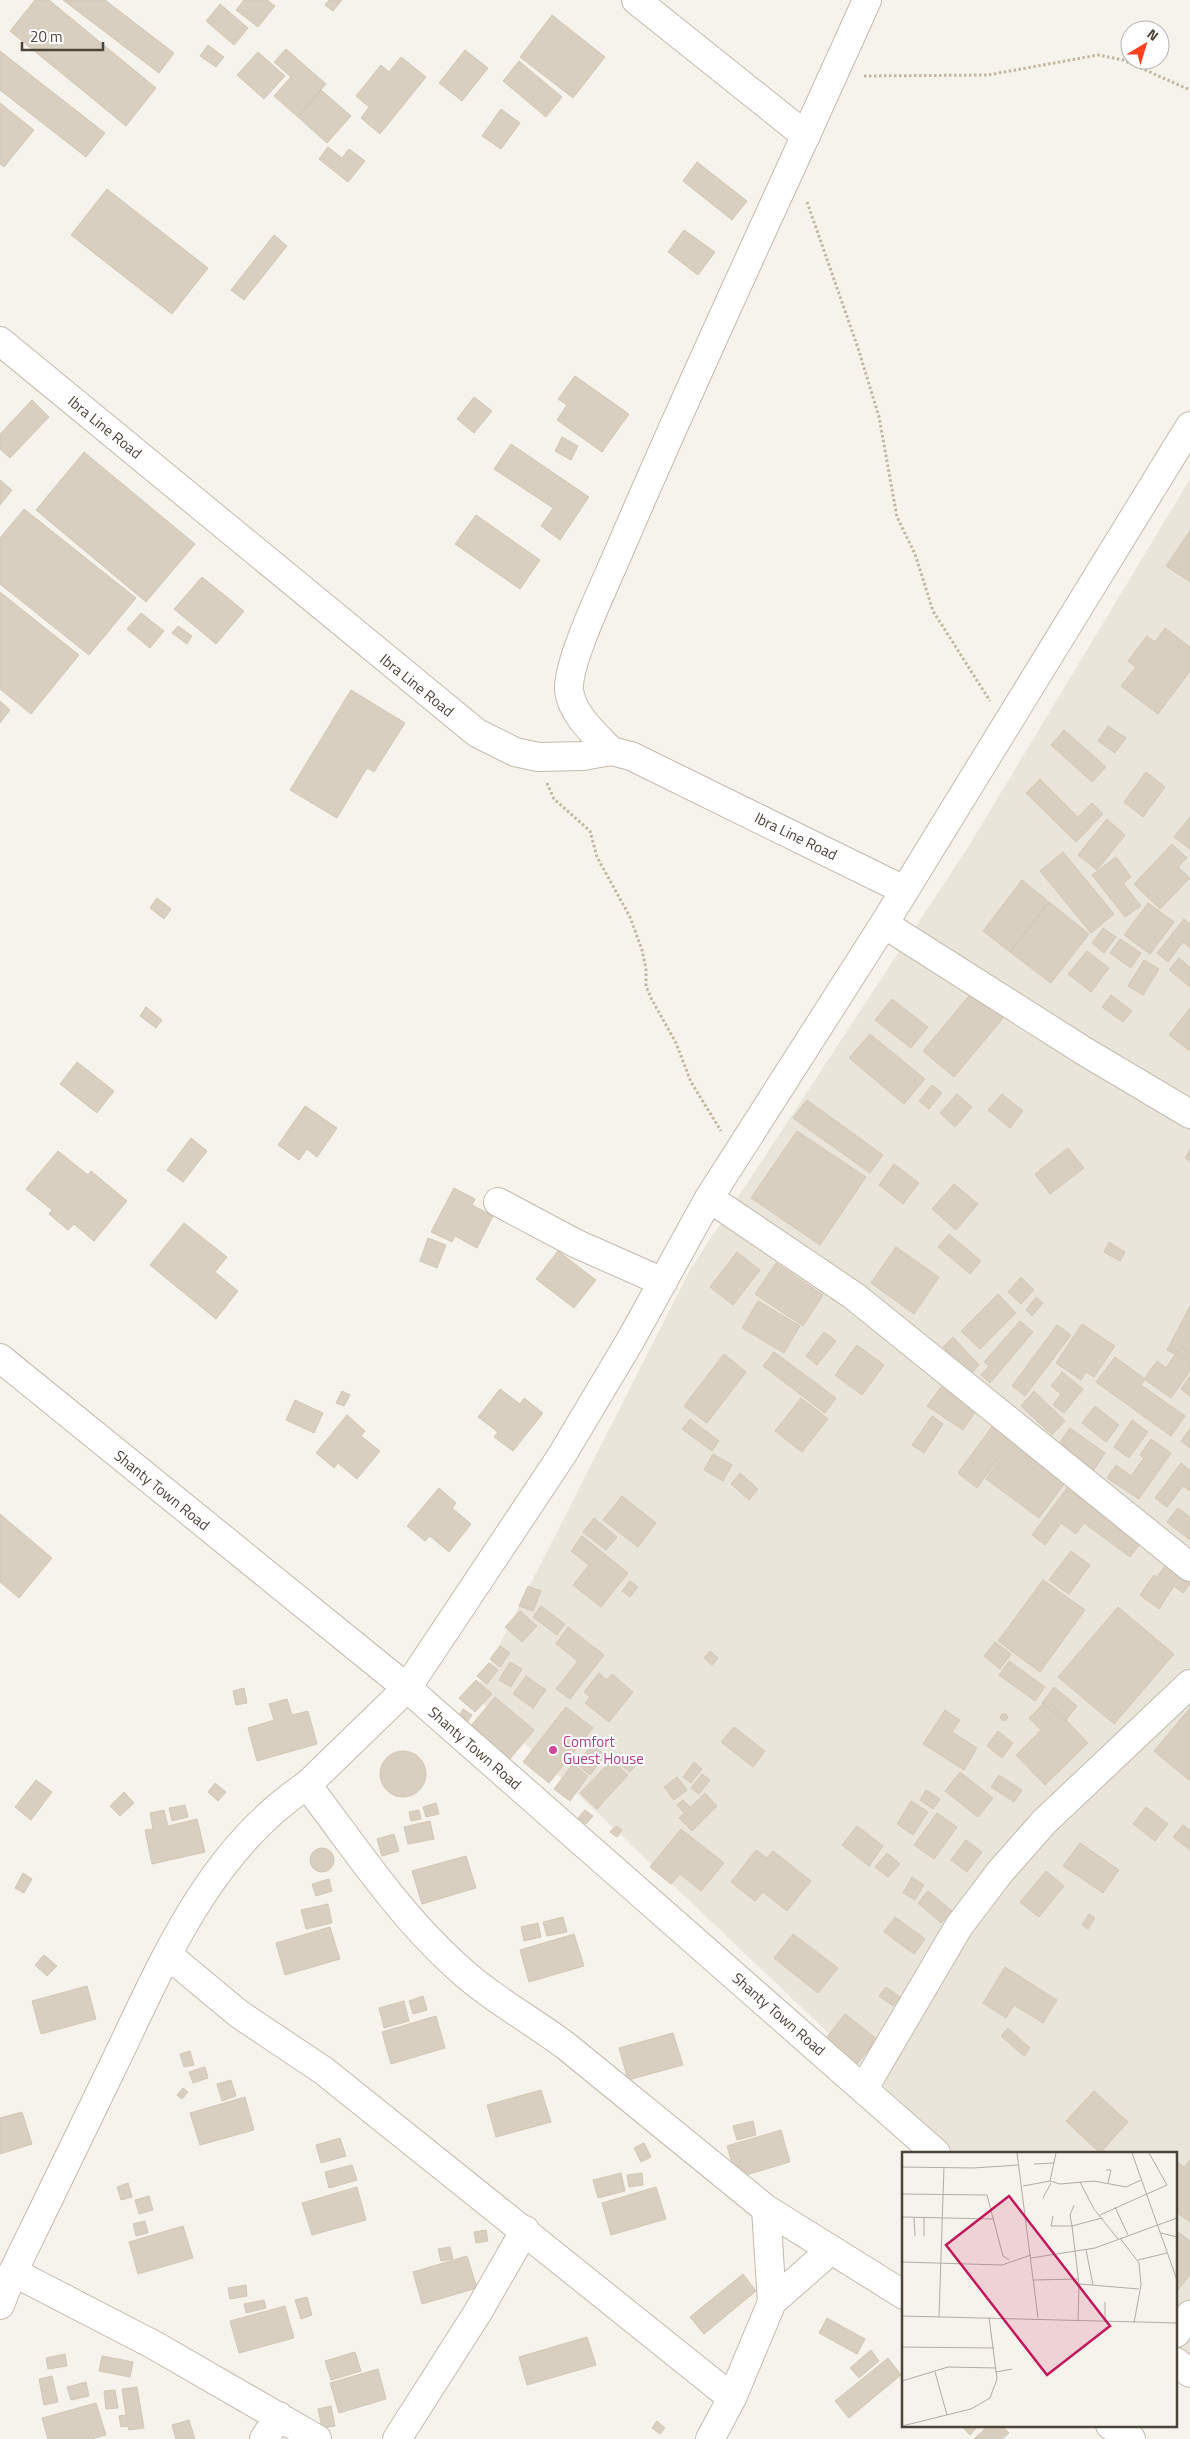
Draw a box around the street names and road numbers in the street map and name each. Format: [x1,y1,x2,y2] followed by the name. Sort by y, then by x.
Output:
[63,390,147,464] street label: Ibra Line Road
[375,648,459,722] street label: Ibra Line Road
[751,806,841,866] street label: Ibra Line Road
[109,1444,215,1536] street label: Shanty Town Road
[423,1701,527,1795] street label: Shanty Town Road
[727,1967,831,2061] street label: Shanty Town Road

